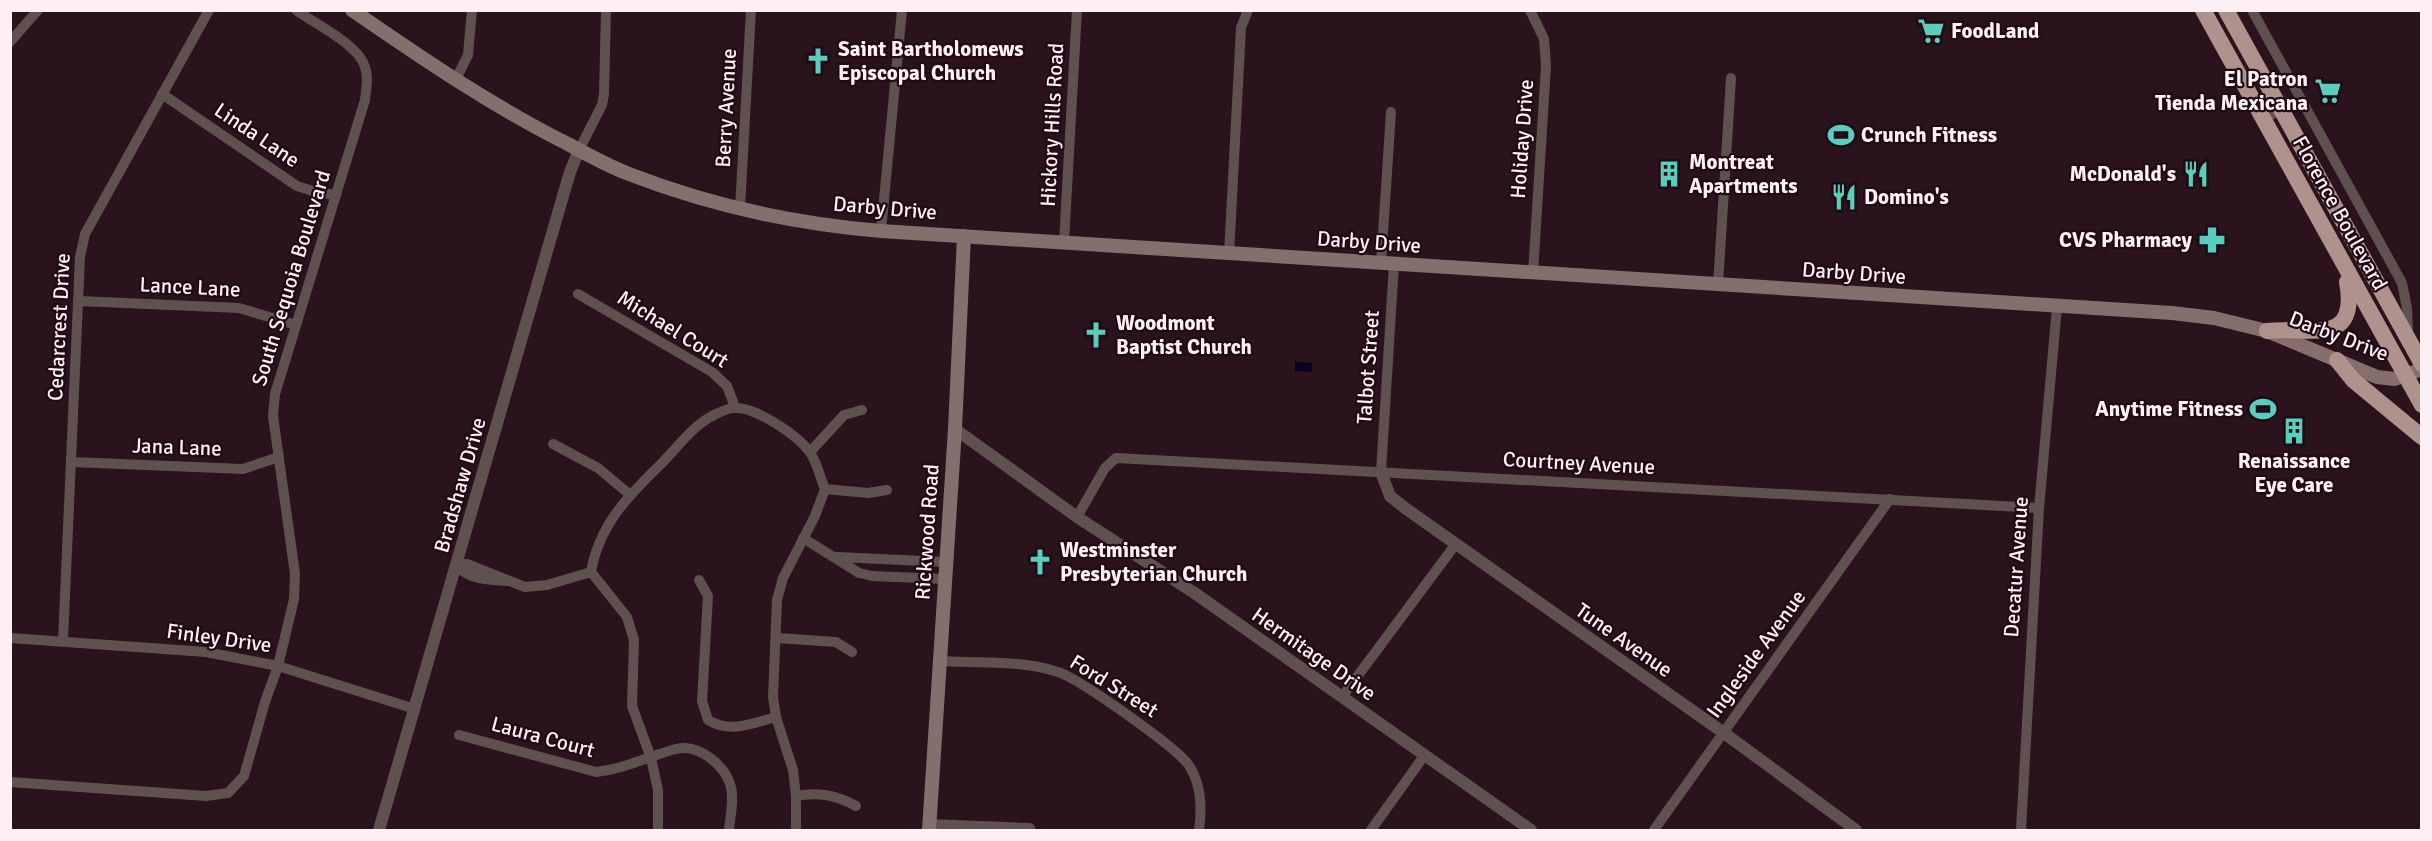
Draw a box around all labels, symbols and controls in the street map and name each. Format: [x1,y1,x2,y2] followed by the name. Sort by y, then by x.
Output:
[1916,16,1946,46] supermarket icon: FoodLand
[1951,18,2039,44] place label: FoodLand
[838,36,1024,86] place label: Saint Bartholomews Episcopal Church
[1035,42,1069,208] street label: Hickory Hills Road
[803,46,833,76] church icon: Saint Bartholomews Episcopal Church
[710,48,742,168] street label: Berry Avenue
[2155,66,2308,116] place label: El Patron Tienda Mexicana
[2313,76,2343,106] supermarket icon: El Patron Tienda Mexicana
[1505,78,1539,200] street label: Holiday Drive
[209,97,305,173] street label: Linda Lane
[1826,120,1856,150] sports icon: Crunch Fitness
[1861,122,1997,148] place label: Crunch Fitness
[2287,131,2393,295] street label: Florence Boulevard
[1689,149,1798,199] place label: Montreat Apartments
[1654,159,1684,189] building icon: Montreat Apartments
[2181,159,2211,189] restaurant icon: McDonald's
[2069,161,2176,187] place label: McDonald's
[246,167,336,389] street label: South Sequoia Boulevard
[1829,182,1859,212] restaurant icon: Domino's
[1864,184,1949,210] place label: Domino's
[832,191,938,225] street label: Darby Drive
[1316,225,1422,259] street label: Darby Drive
[2197,225,2227,255] pharmacy icon: CVS Pharmacy
[2059,227,2193,253] place label: CVS Pharmacy
[42,252,76,402] street label: Cedarcrest Drive
[1801,256,1907,290] street label: Darby Drive
[139,271,241,303] street label: Lance Lane
[613,285,733,373] street label: Michael Court
[2286,305,2392,367] street label: Darby Drive
[1351,309,1385,425] street label: Talbot Street
[1116,310,1252,360] place label: Woodmont Baptist Church
[1081,320,1111,350] church icon: Woodmont Baptist Church
[2248,394,2278,424] sports icon: Anytime Fitness
[2095,396,2243,422] place label: Anytime Fitness
[428,414,492,556] street label: Bradshaw Drive
[2279,416,2309,446] building icon: Renaissance Eye Care
[132,432,222,462] street label: Jana Lane
[1502,446,1656,480] street label: Courtney Avenue
[2238,448,2350,498] place label: Renaissance Eye Care
[909,463,945,601] street label: Rickwood Road
[1998,496,2034,638] street label: Decatur Avenue
[1060,537,1247,587] place label: Westminster Presbyterian Church
[1025,547,1055,577] church icon: Westminster Presbyterian Church
[1701,585,1811,723] street label: Ingleside Avenue
[1571,597,1677,683] street label: Tune Avenue
[1247,602,1381,706] street label: Hermitage Drive
[165,618,273,658] street label: Finley Drive
[1065,649,1163,723] street label: Ford Street
[488,711,598,763] street label: Laura Court

